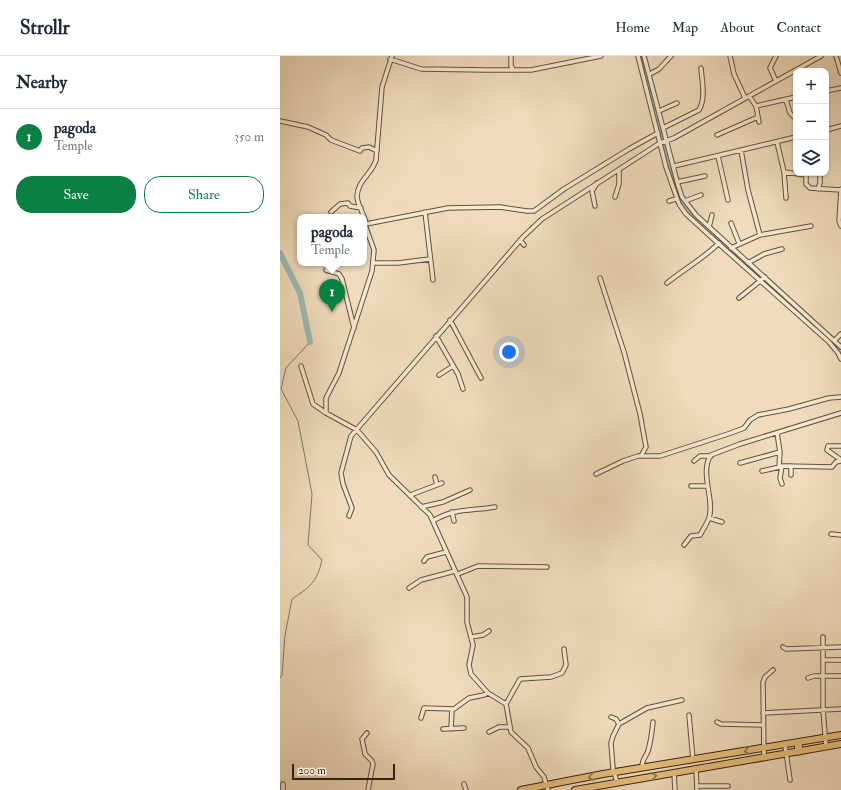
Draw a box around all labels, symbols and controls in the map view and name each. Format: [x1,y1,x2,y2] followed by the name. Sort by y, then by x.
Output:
[20,16,70,40] text: Strollr
[615,19,650,36] text: Home
[672,19,698,36] text: Map
[720,19,754,36] text: About
[776,19,821,36] text: Contact
[793,68,829,176] map controls
[793,68,829,104] button: +
[16,72,67,93] text: Nearby
[793,104,829,140] button: −
[54,119,96,138] text: pagoda
[27,129,31,145] text: 1
[234,129,264,145] text: 350 m
[54,138,93,154] text: Temple
[793,140,829,176] button: layers
[16,176,136,213] button: Save
[144,176,264,213] button: Share
[297,214,367,266] popup
[311,223,353,242] text: pagoda
[311,242,350,258] text: Temple
[319,279,345,312] pin: 1
[499,342,519,362] your location
[744,746,750,755] one-way arrow
[292,762,395,781] scale bar
[298,764,326,777] text: 200 m
[588,772,594,780] one-way arrow
[651,772,658,781] one-way arrow

